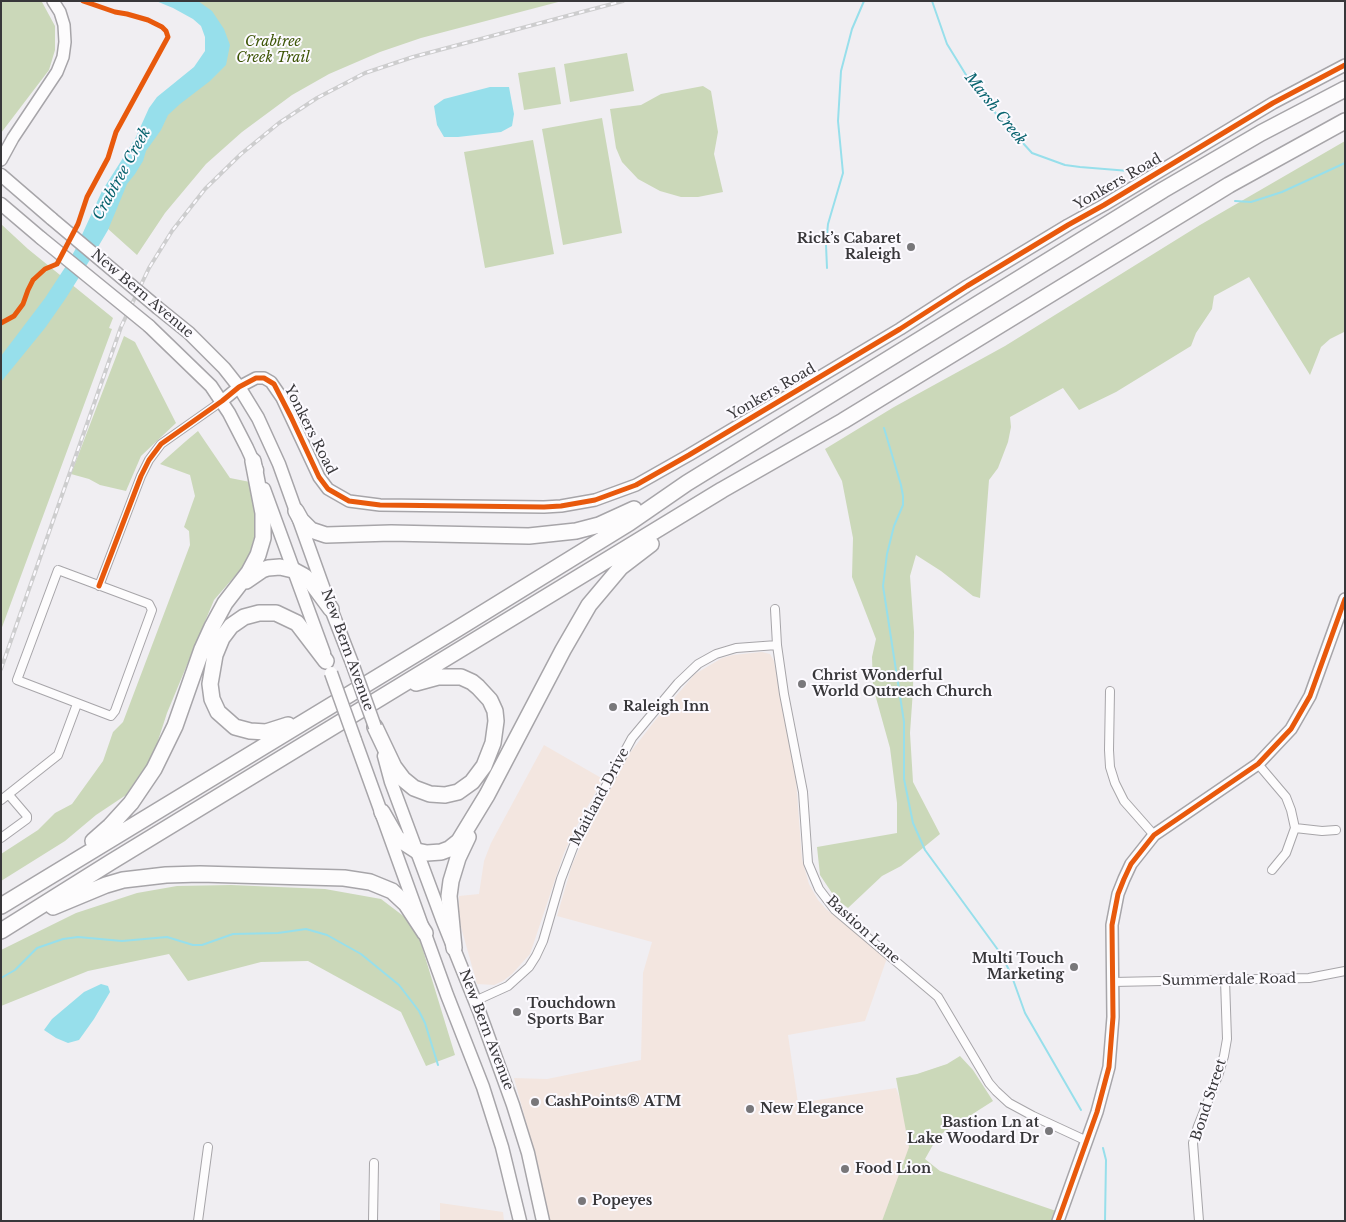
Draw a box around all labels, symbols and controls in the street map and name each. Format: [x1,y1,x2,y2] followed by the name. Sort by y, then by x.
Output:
[236,34,310,66] park label: Crabtree Creek Trail
[960,69,1030,149] water label: Marsh Creek
[89,125,155,223] water label: Crabtree Creek
[1071,150,1165,214] street label: Yonkers Road
[797,231,901,264] place label: Rick’s Cabaret Raleigh
[905,241,917,253] marker: Rick’s Cabaret Raleigh
[87,246,197,342] street label: New Bern Avenue
[725,360,819,424] street label: Yonkers Road
[280,382,340,478] street label: Yonkers Road
[317,587,377,713] street label: New Bern Avenue
[812,668,992,700] place label: Christ Wonderful World Outreach Church
[796,678,808,690] marker: Christ Wonderful World Outreach Church
[623,699,709,715] place label: Raleigh Inn
[607,701,619,713] marker: Raleigh Inn
[567,745,633,849] street label: Maitland Drive
[823,893,903,967] street label: Bastion Lane
[972,951,1064,984] place label: Multi Touch Marketing
[1068,961,1080,973] marker: Multi Touch Marketing
[455,967,517,1093] street label: New Bern Avenue
[1162,970,1296,990] street label: Summerdale Road
[527,996,616,1028] place label: Touchdown Sports Bar
[511,1006,523,1018] marker: Touchdown Sports Bar
[1188,1057,1230,1143] street label: Bond Street
[545,1094,681,1110] place label: CashPoints® ATM
[529,1096,541,1108] marker: CashPoints® ATM
[760,1101,864,1117] place label: New Elegance
[744,1103,756,1115] marker: New Elegance
[907,1115,1039,1148] place label: Bastion Ln at Lake Woodard Dr
[1043,1125,1055,1137] marker: Bastion Ln at Lake Woodard Dr
[855,1161,931,1177] place label: Food Lion
[839,1163,851,1175] marker: Food Lion
[592,1193,652,1209] place label: Popeyes
[576,1195,588,1207] marker: Popeyes

